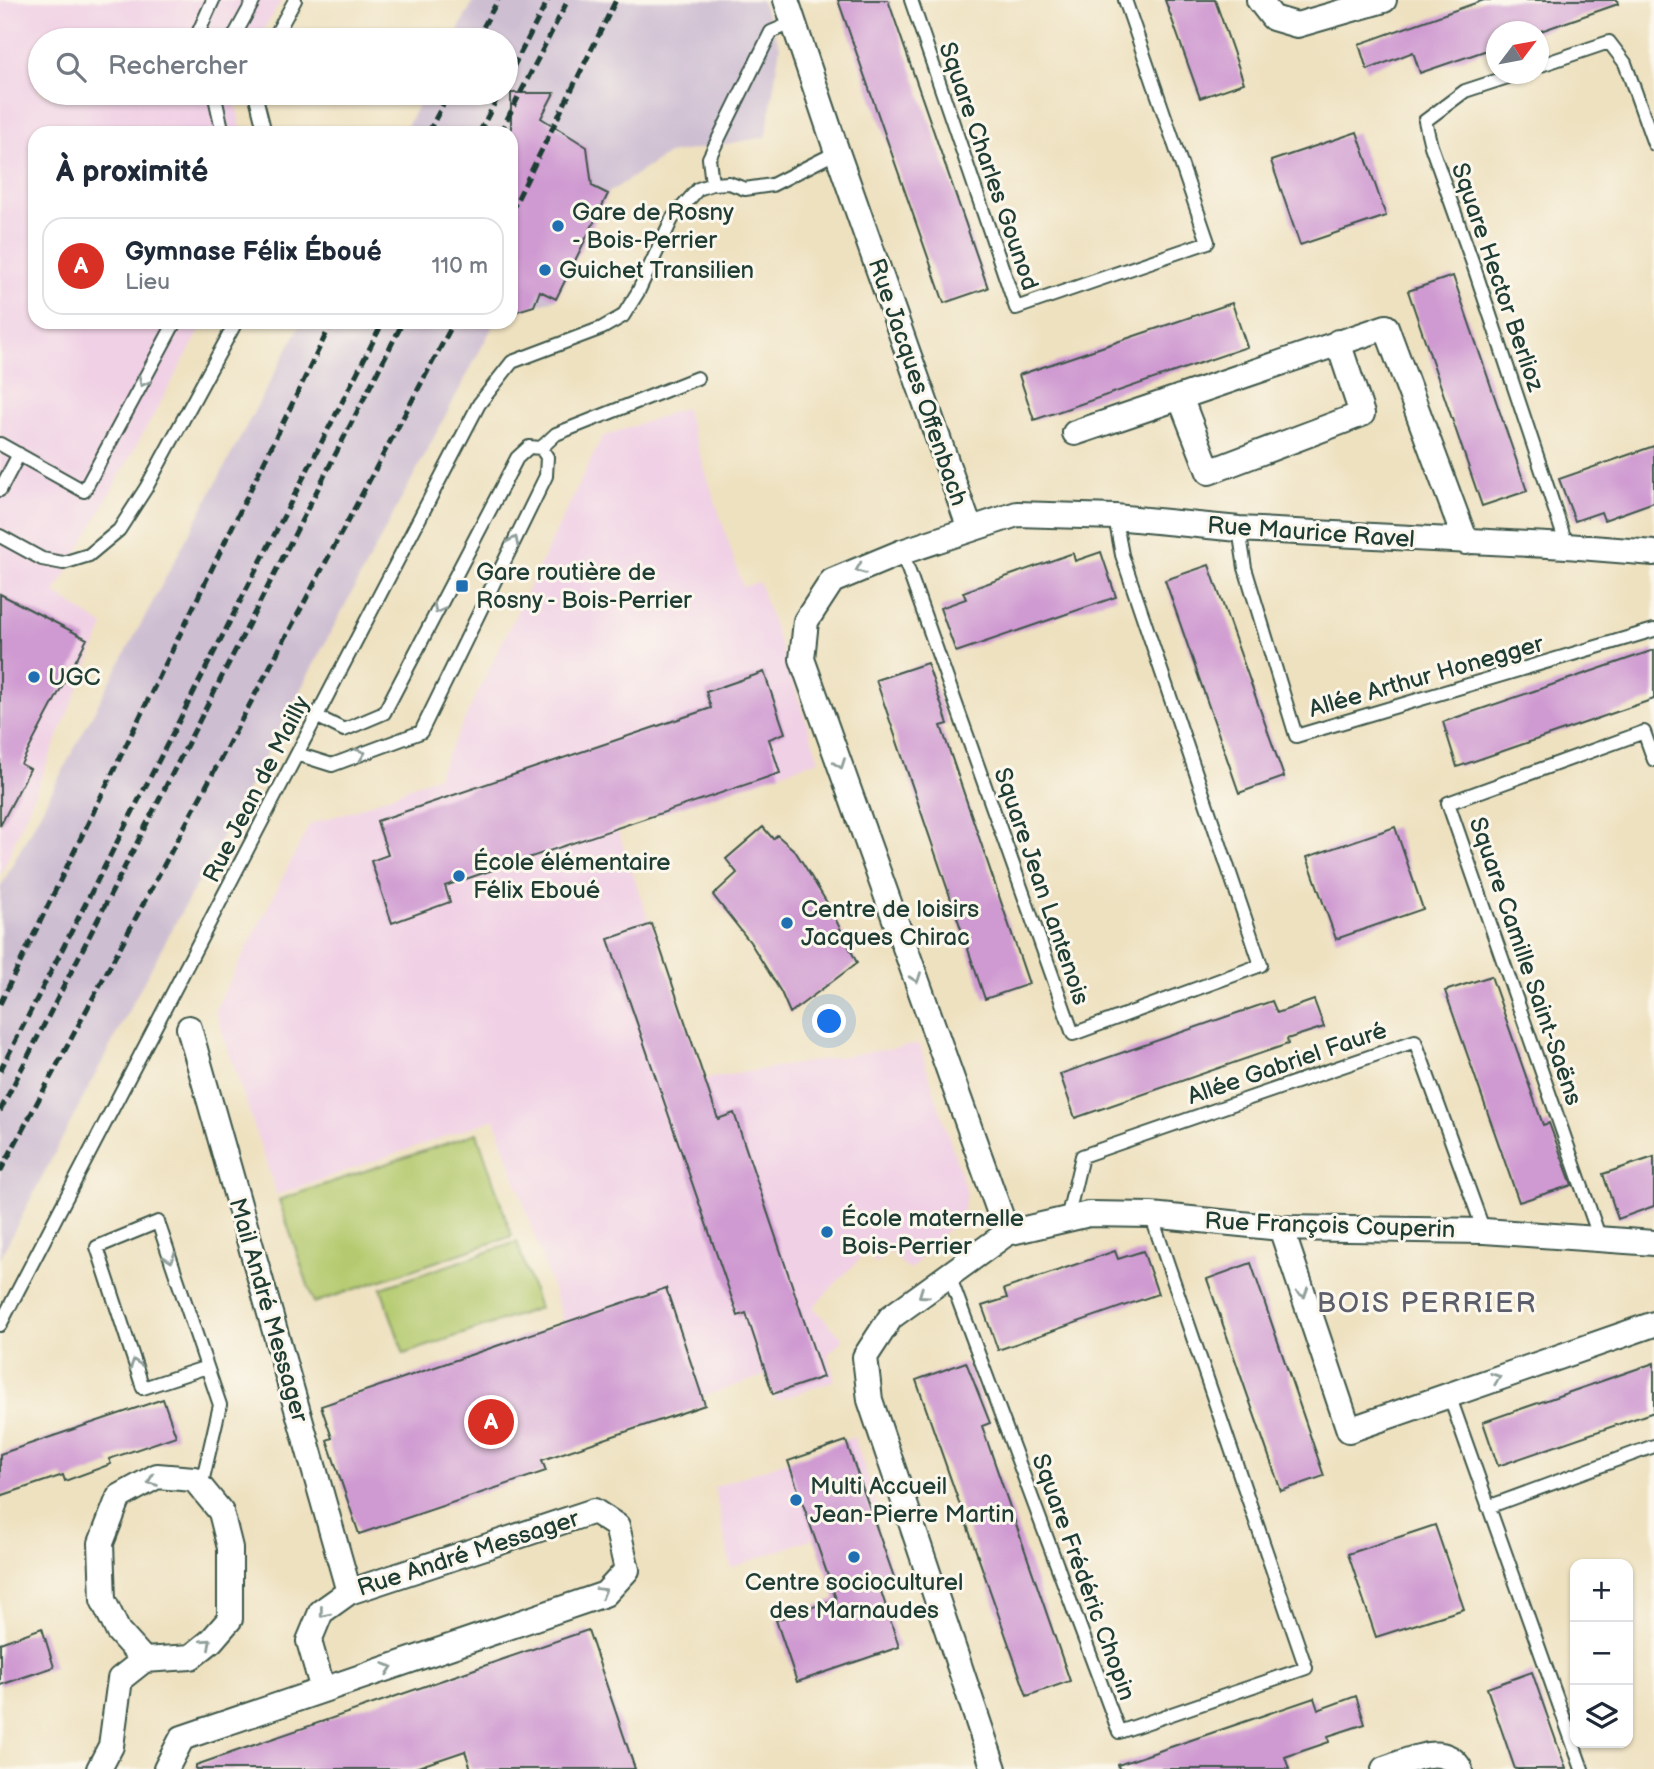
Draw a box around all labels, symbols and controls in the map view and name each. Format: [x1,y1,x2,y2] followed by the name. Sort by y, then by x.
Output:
[1486,21,1549,84] north arrow
[28,28,518,105] search box
[932,38,1045,294] street label: Square Charles Gounod
[52,48,90,86] icon: search
[108,51,247,82] text: Rechercher
[56,154,208,190] text: À proximité
[1445,159,1550,396] street label: Square Hector Berlioz
[572,198,734,255] place label: Gare de Rosny - Bois-Perrier
[550,218,566,234] marker: Gare de Rosny - Bois-Perrier
[125,237,382,268] text: Gymnase Félix Éboué
[74,252,88,280] text: A
[431,252,488,280] text: 110 m
[862,255,974,510] street label: Rue Jacques Offenbach
[559,256,754,285] place label: Guichet Transilien
[537,262,553,278] marker: Guichet Transilien
[125,268,170,296] text: Lieu
[138,375,151,387] one-way arrow
[1206,511,1416,554] street label: Rue Maurice Ravel
[506,536,520,548] one-way arrow
[476,558,692,615] place label: Gare routière de Rosny - Bois-Perrier
[854,561,866,575] one-way arrow
[454,578,470,594] marker: Gare routière de Rosny - Bois-Perrier
[433,601,447,614] one-way arrow
[1306,629,1547,724] street label: Allée Arthur Honegger
[48,663,101,692] place label: UGC
[26,669,42,685] marker: UGC
[197,691,316,887] street label: Rue Jean de Mailly
[355,748,367,762] one-way arrow
[832,758,846,770] one-way arrow
[987,764,1096,1009] street label: Square Jean Lantenois
[1463,813,1589,1109] street label: Square Camille Saint-Saëns
[473,847,671,905] place label: École élémentaire Félix Eboué
[451,868,467,884] marker: École élémentaire Félix Eboué
[801,895,979,952] place label: Centre de loisirs Jacques Chirac
[779,915,795,931] marker: Centre de loisirs Jacques Chirac
[908,972,922,984] one-way arrow
[812,1004,846,1038] your location
[1184,1016,1391,1111] street label: Allée Gabriel Fauré
[223,1195,315,1426] street label: Mail André Messager
[841,1203,1024,1261] place label: École maternelle Bois-Perrier
[1204,1207,1456,1244] street label: Rue François Couperin
[819,1224,835,1240] marker: École maternelle Bois-Perrier
[162,1251,176,1263] one-way arrow
[918,1286,931,1298] one-way arrow
[1295,1286,1309,1298] one-way arrow
[1317,1287,1537,1320] district label: BOIS PERRIER
[129,1358,143,1370] one-way arrow
[1490,1372,1502,1386] one-way arrow
[468,1396,514,1448] pin: A
[1025,1450,1142,1704] street label: Square Frédéric Chopin
[146,1472,158,1486] one-way arrow
[810,1472,1014,1529] place label: Multi Accueil Jean-Pierre Martin
[788,1492,804,1508] marker: Multi Accueil Jean-Pierre Martin
[354,1504,583,1603] street label: Rue André Messager
[846,1549,862,1565] marker: Centre socioculturel des Marnaudes
[1570,1559,1633,1748] map controls
[1570,1559,1633,1622] button: +
[745,1568,963,1625] place label: Centre socioculturel des Marnaudes
[594,1587,607,1600] one-way arrow
[320,1606,333,1618] one-way arrow
[1570,1622,1633,1685] button: −
[199,1639,212,1651] one-way arrow
[381,1662,393,1676] one-way arrow
[1570,1685,1633,1748] button: layers

